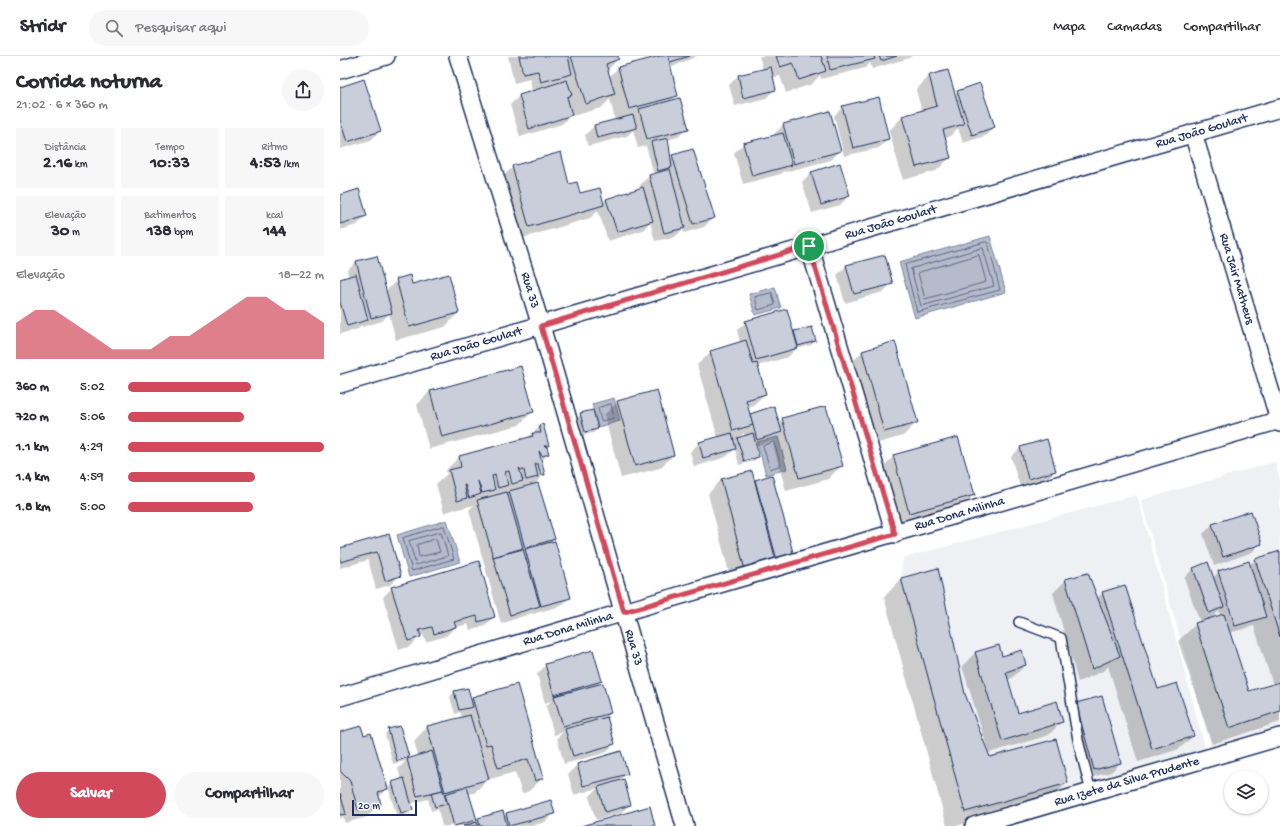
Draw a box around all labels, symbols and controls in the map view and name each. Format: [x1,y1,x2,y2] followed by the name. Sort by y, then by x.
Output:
[89,10,369,46] search box
[20,16,65,39] text: Stridr
[103,17,125,39] icon: search
[135,19,226,37] text: Pesquisar aqui
[1053,19,1085,36] text: Mapa
[1107,19,1162,36] text: Camadas
[1184,19,1260,36] text: Compartilhar
[282,69,324,111] button: share
[16,70,162,96] text: Corrida noturna
[16,98,108,113] text: 21:02 · 6 × 360 m
[1154,110,1251,152] street label: Rua João Goulart
[44,142,86,154] text: Distância
[156,142,184,154] text: Tempo
[262,142,288,154] text: Ritmo
[43,154,72,174] text: 2.16
[150,154,190,174] text: 10:33
[250,154,281,174] text: 4:53
[72,159,88,171] text: km
[281,159,299,171] text: /km
[843,201,940,243] street label: Rua João Goulart
[45,210,86,222] text: Elevação
[144,210,196,222] text: Batimentos
[266,210,283,222] text: kcal
[51,222,69,242] text: 30
[147,222,172,242] text: 138
[263,222,286,242] text: 144
[69,227,80,239] text: m
[172,227,193,239] text: bpm
[792,229,826,263] pin
[1216,231,1258,327] street label: Rua Jair Matheus
[798,235,820,257] icon: arrive
[16,268,65,283] text: Elevação
[279,268,324,283] text: 18–22 m
[517,270,543,310] street label: Rua 33
[429,323,526,365] street label: Rua João Goulart
[16,380,49,395] text: 360 m
[80,380,105,395] text: 5:02
[16,410,49,425] text: 720 m
[80,410,105,425] text: 5:06
[16,440,49,455] text: 1.1 km
[80,440,103,455] text: 4:29
[16,470,50,485] text: 1.4 km
[80,470,104,485] text: 4:59
[913,493,1007,534] street label: Rua Dona Milinha
[16,500,51,515] text: 1.8 km
[80,500,106,515] text: 5:00
[521,608,615,649] street label: Rua Dona Milinha
[621,628,646,667] street label: Rua 33
[1053,753,1201,810] street label: Rua Izete da Silva Prudente
[1224,770,1268,814] map controls
[1224,770,1268,814] button: layers
[16,772,166,818] button: Salvar
[174,772,324,818] button: Compartilhar
[352,798,417,817] scale bar
[358,801,380,813] text: 20 m

